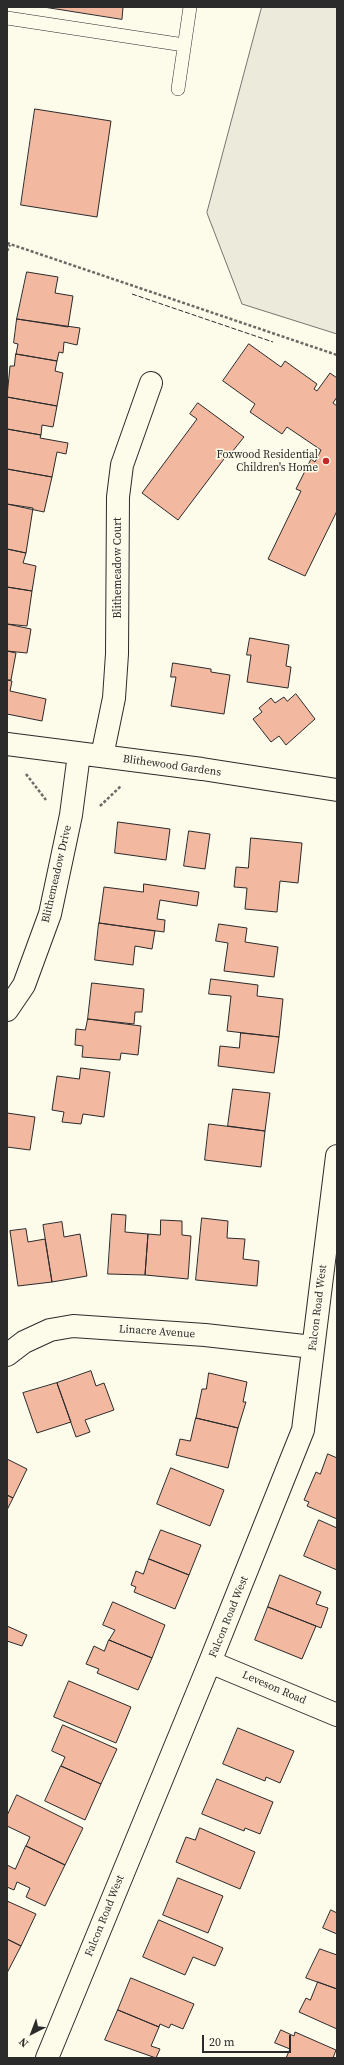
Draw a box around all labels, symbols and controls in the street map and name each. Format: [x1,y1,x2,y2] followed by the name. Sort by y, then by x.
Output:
[217,448,318,474] place label: Foxwood Residential Children's Home
[321,456,331,466] marker: Foxwood Residential Children's Home
[111,517,125,619] street label: Blithemeadow Court
[122,753,222,779] street label: Blithewood Gardens
[39,824,75,924] street label: Blithemeadow Drive
[306,1264,330,1352] street label: Falcon Road West
[118,1323,196,1341] street label: Linacre Avenue
[207,1574,251,1660] street label: Falcon Road West
[240,1669,308,1707] street label: Leveson Road
[83,1873,127,1959] street label: Falcon Road West
[12,2013,52,2053] north arrow
[204,2027,293,2053] scale bar
[16,2034,32,2051] text: N
[209,2034,235,2050] text: 20 m

